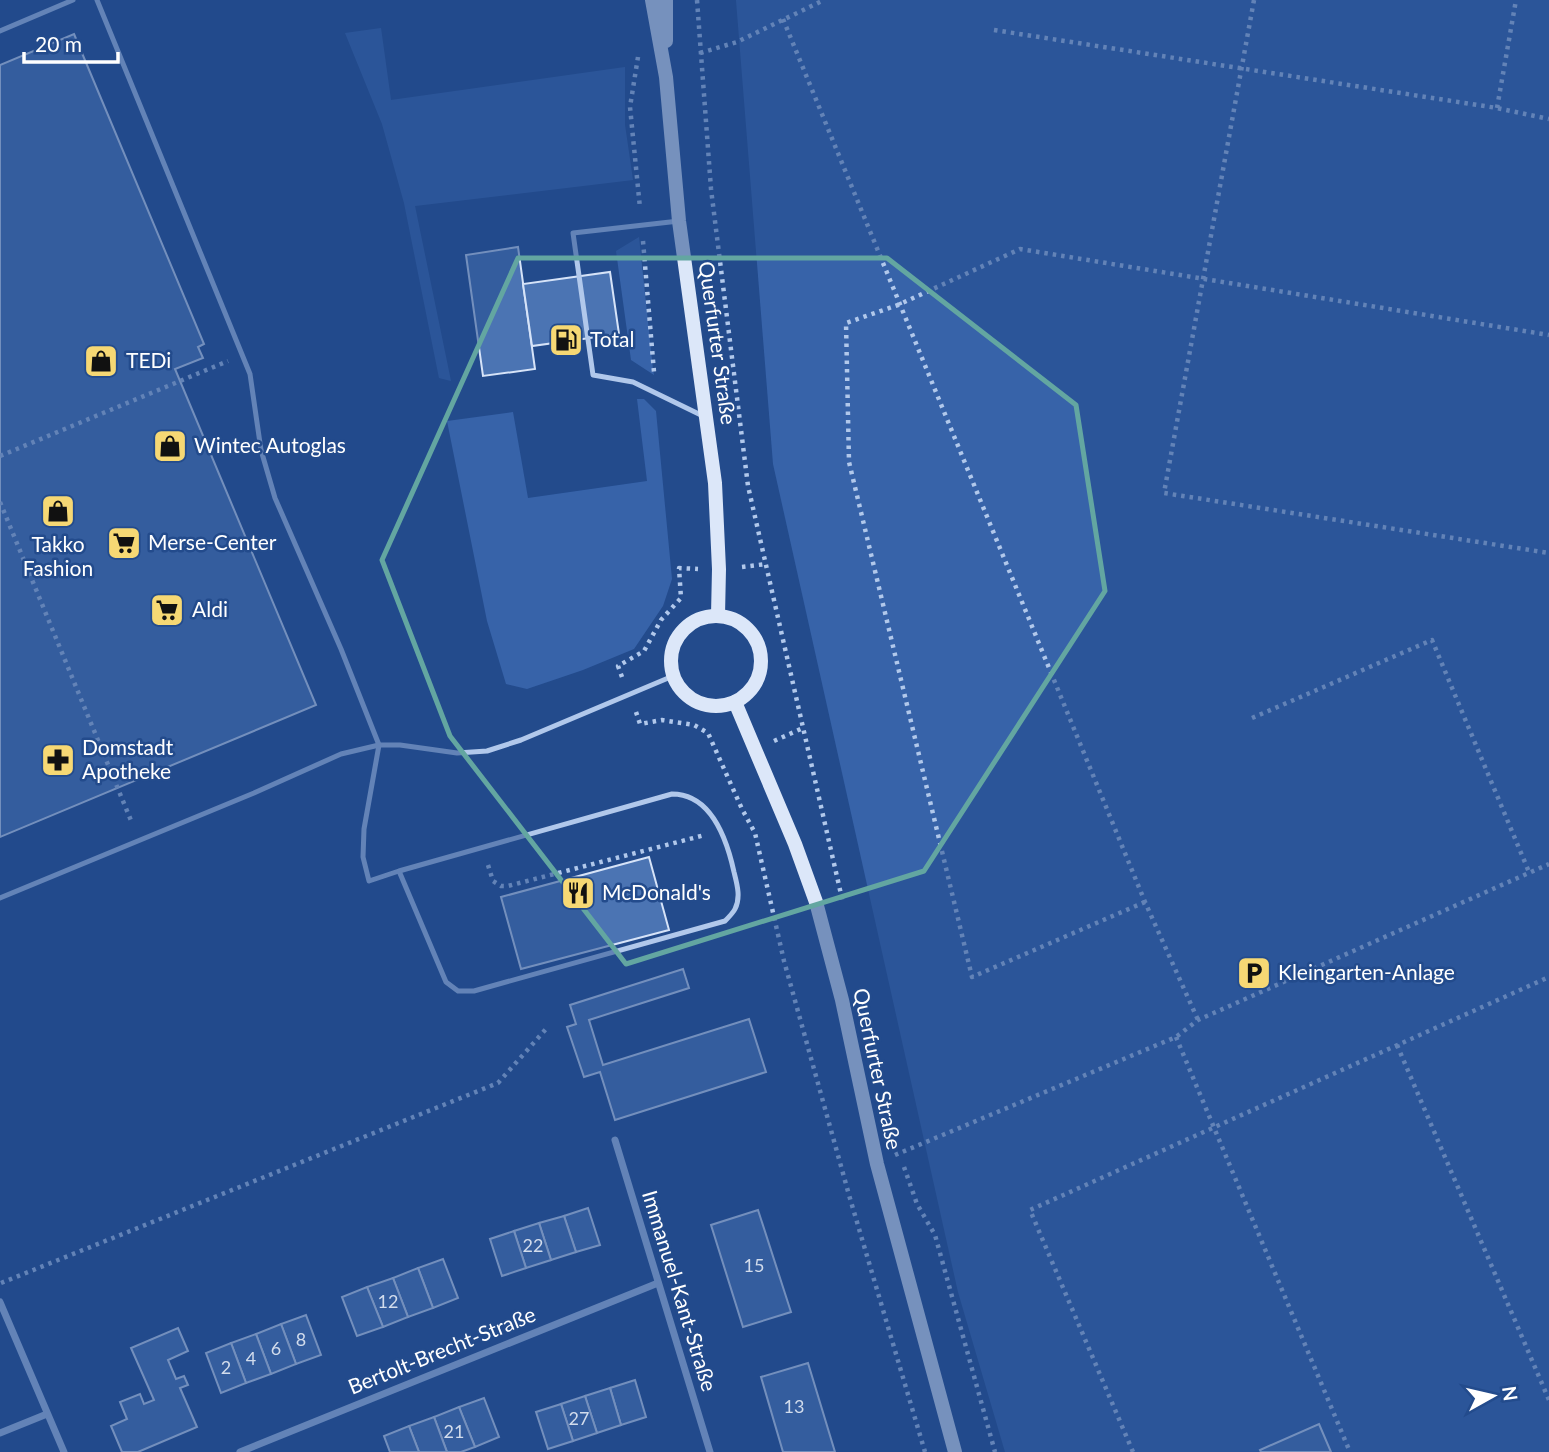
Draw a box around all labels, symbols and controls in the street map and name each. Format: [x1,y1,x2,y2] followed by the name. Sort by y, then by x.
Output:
[24,21,119,65] scale bar
[35,31,82,56] text: 20 m
[695,260,742,426] street label: Querfurter Straße
[547,321,585,359] fuel station icon: Total
[590,326,634,351] place label: Total
[82,342,120,380] shop icon: TEDi
[126,347,171,372] place label: TEDi
[151,427,189,465] shop icon: Wintec Autoglas
[194,432,346,457] place label: Wintec Autoglas
[39,492,77,530] shop icon: Takko Fashion
[105,524,143,562] supermarket icon: Merse-Center
[148,529,277,554] place label: Merse-Center
[23,531,93,580] place label: Takko Fashion
[148,591,186,629] supermarket icon: Aldi
[192,596,228,621] place label: Aldi
[82,734,174,783] place label: Domstadt Apotheke
[39,741,77,779] pharmacy icon: Domstadt Apotheke
[559,874,597,912] restaurant icon: McDonald's
[602,879,711,904] place label: McDonald's
[1235,954,1273,992] parking icon: Kleingarten-Anlage
[1278,959,1455,984] place label: Kleingarten-Anlage
[849,986,908,1152] street label: Querfurter Straße
[638,1187,723,1394] street label: Immanuel-Kant-Straße
[523,1234,543,1256] house number: 22
[744,1254,764,1276] house number: 15
[378,1290,398,1312] house number: 12
[344,1301,539,1399] street label: Bertolt-Brecht-Straße
[296,1328,306,1350] house number: 8
[271,1337,281,1359] house number: 6
[246,1347,256,1369] house number: 4
[221,1356,231,1378] house number: 2
[1458,1361,1528,1431] north arrow
[1498,1385,1523,1402] text: N
[784,1395,804,1417] house number: 13
[569,1407,589,1429] house number: 27
[444,1420,464,1442] house number: 21

